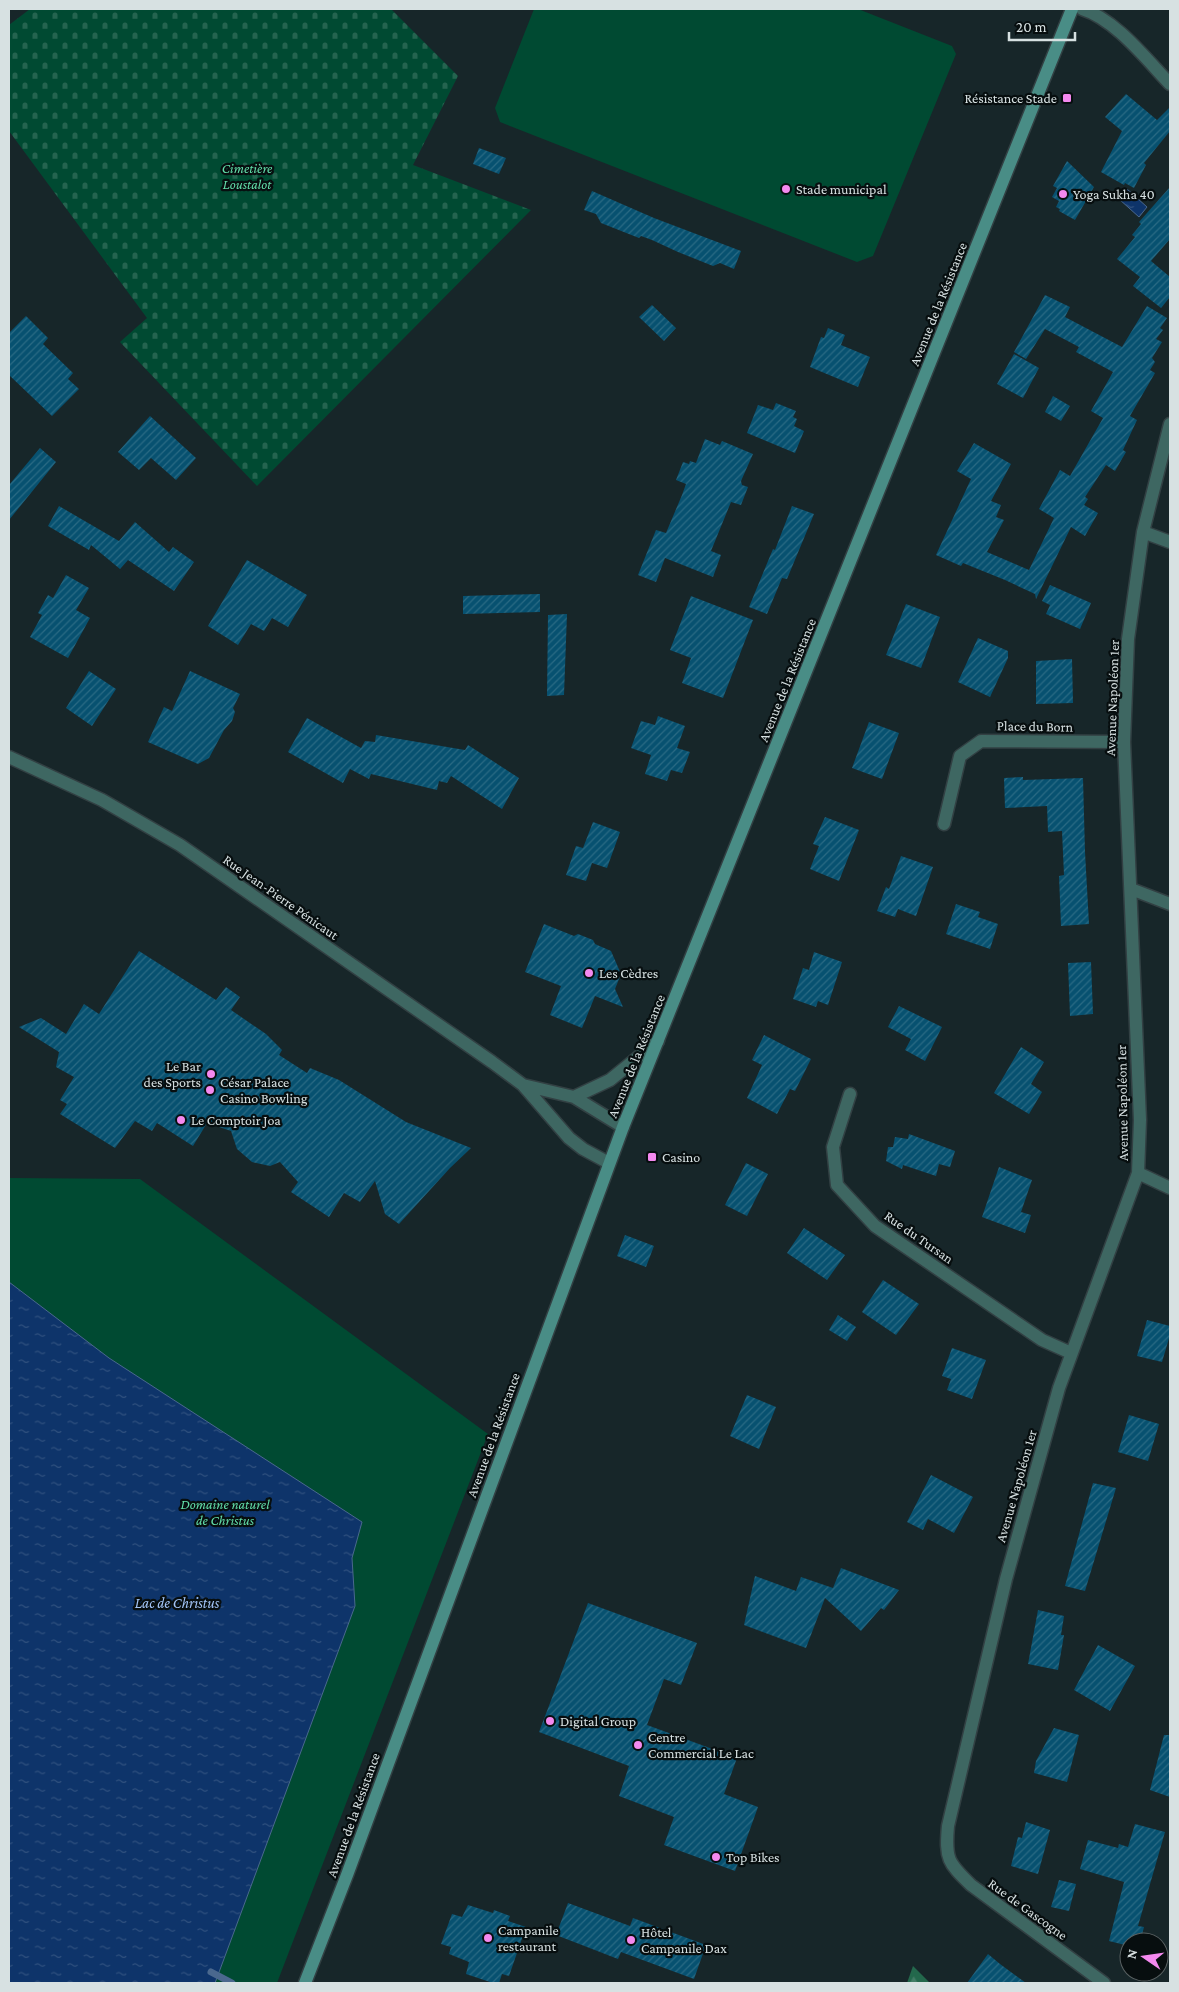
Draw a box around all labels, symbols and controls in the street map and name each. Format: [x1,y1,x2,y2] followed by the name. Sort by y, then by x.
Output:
[1009,10,1075,42] scale bar
[1016,19,1047,35] text: 20 m
[964,90,1057,106] place label: Résistance Stade
[1061,92,1073,104] marker: Résistance Stade
[222,160,273,192] park label: Cimetière Loustalot
[796,181,887,197] place label: Stade municipal
[780,183,792,195] marker: Stade municipal
[1073,186,1155,202] place label: Yoga Sukha 40
[1057,188,1069,200] marker: Yoga Sukha 40
[906,240,970,368] street label: Avenue de la Résistance
[755,616,819,744] street label: Avenue de la Résistance
[1102,640,1122,756] street label: Avenue Napoléon 1er
[997,717,1074,735] street label: Place du Born
[220,851,342,943] street label: Rue Jean-Pierre Pénicaut
[599,965,658,981] place label: Les Cèdres
[583,967,595,979] marker: Les Cèdres
[604,992,668,1120] street label: Avenue de la Résistance
[1113,1045,1131,1161] street label: Avenue Napoléon 1er
[144,1058,201,1090] place label: Le Bar des Sports
[205,1068,217,1080] marker: Le Bar des Sports
[220,1074,308,1106] place label: César Palace Casino Bowling
[204,1084,216,1096] marker: César Palace Casino Bowling
[191,1112,281,1128] place label: Le Comptoir Joa
[175,1114,187,1126] marker: Le Comptoir Joa
[662,1149,700,1165] place label: Casino
[646,1151,658,1163] marker: Casino
[881,1207,957,1267] street label: Rue du Tursan
[463,1370,523,1500] street label: Avenue de la Résistance
[992,1428,1040,1544] street label: Avenue Napoléon 1er
[180,1496,270,1528] park label: Domaine naturel de Christus
[135,1595,220,1611] water label: Lac de Christus
[560,1713,636,1729] place label: Digital Group
[544,1715,556,1727] marker: Digital Group
[648,1729,754,1761] place label: Centre Commercial Le Lac
[632,1739,644,1751] marker: Centre Commercial Le Lac
[323,1750,383,1880] street label: Avenue de la Résistance
[726,1849,780,1865] place label: Top Bikes
[710,1851,722,1863] marker: Top Bikes
[985,1875,1071,1943] street label: Rue de Gascogne
[498,1922,559,1954] place label: Campanile restaurant
[641,1924,727,1956] place label: Hôtel Campanile Dax
[482,1932,494,1944] marker: Campanile restaurant
[1119,1932,1169,1982] north arrow
[625,1934,637,1946] marker: Hôtel Campanile Dax
[1122,1947,1140,1961] text: N

